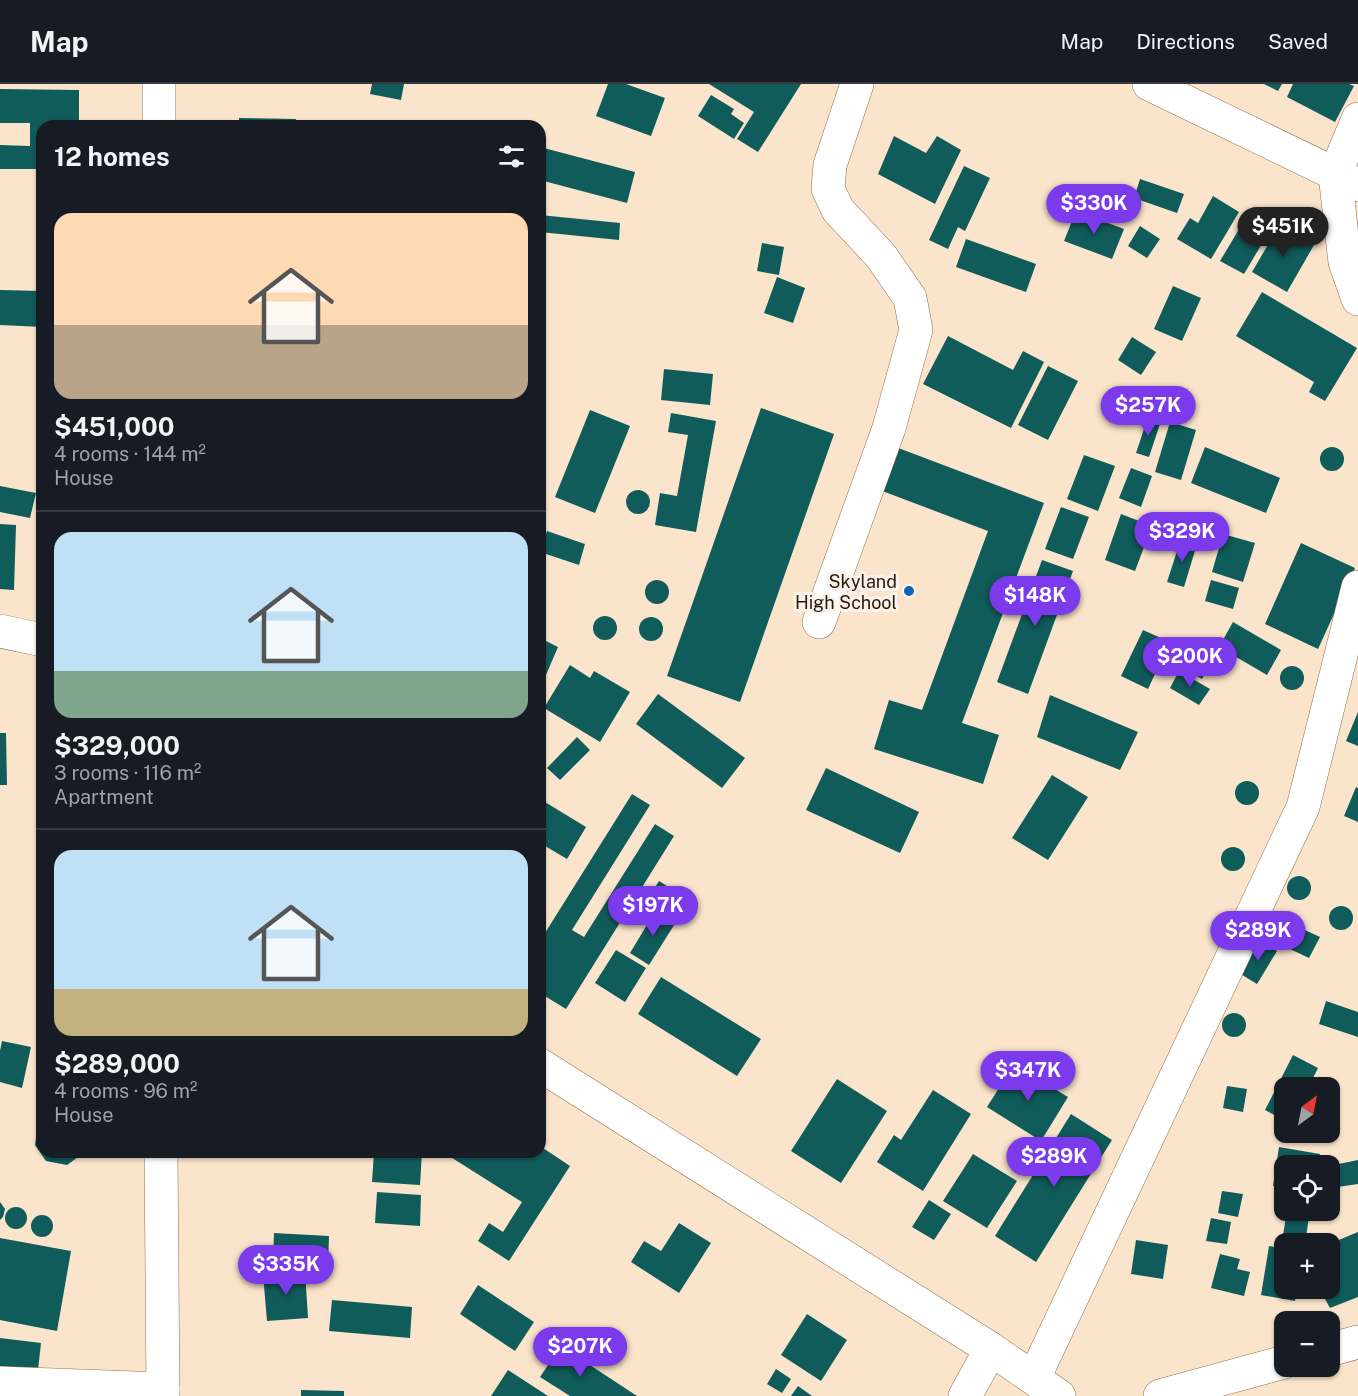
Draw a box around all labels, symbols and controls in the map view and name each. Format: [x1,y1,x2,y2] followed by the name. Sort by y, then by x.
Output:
[30,25,89,58] text: Map
[1061,29,1103,54] text: Map
[1136,29,1235,54] text: Directions
[1268,29,1328,54] text: Saved
[495,140,528,173] icon: filters
[54,141,170,172] text: 12 homes
[1052,184,1136,235] pin: $330K
[1060,191,1128,215] text: $330K
[1241,207,1325,258] pin: $451K
[1252,214,1314,238] text: $451K
[237,252,345,360] icon: home
[1106,386,1190,437] pin: $257K
[1115,393,1181,417] text: $257K
[54,411,174,442] text: $451,000
[54,442,206,466] text: 4 rooms · 144 m²
[54,466,114,490] text: House
[1140,512,1224,563] pin: $329K
[1148,519,1216,543] text: $329K
[237,571,345,679] icon: home
[795,571,897,613] place label: Skyland High School
[993,576,1077,627] pin: $148K
[1003,583,1067,607] text: $148K
[902,584,916,598] marker: Skyland High School
[1148,637,1232,688] pin: $200K
[1157,644,1223,668] text: $200K
[54,730,180,761] text: $329,000
[54,761,201,785] text: 3 rooms · 116 m²
[54,785,154,809] text: Apartment
[611,886,695,937] pin: $197K
[237,889,345,997] icon: home
[622,893,684,917] text: $197K
[1216,911,1300,962] pin: $289K
[1224,918,1292,942] text: $289K
[54,1048,180,1079] text: $289,000
[986,1051,1070,1102] pin: $347K
[995,1058,1061,1082] text: $347K
[1274,1077,1340,1143] north arrow
[1274,1077,1340,1377] map controls
[54,1079,197,1103] text: 4 rooms · 96 m²
[54,1103,114,1127] text: House
[1012,1137,1096,1188] pin: $289K
[1020,1144,1088,1168] text: $289K
[1274,1155,1340,1221] button: locate
[1274,1233,1340,1299] button: +
[244,1245,328,1296] pin: $335K
[252,1252,320,1276] text: $335K
[1274,1311,1340,1377] button: −
[538,1327,622,1378] pin: $207K
[547,1334,613,1358] text: $207K

